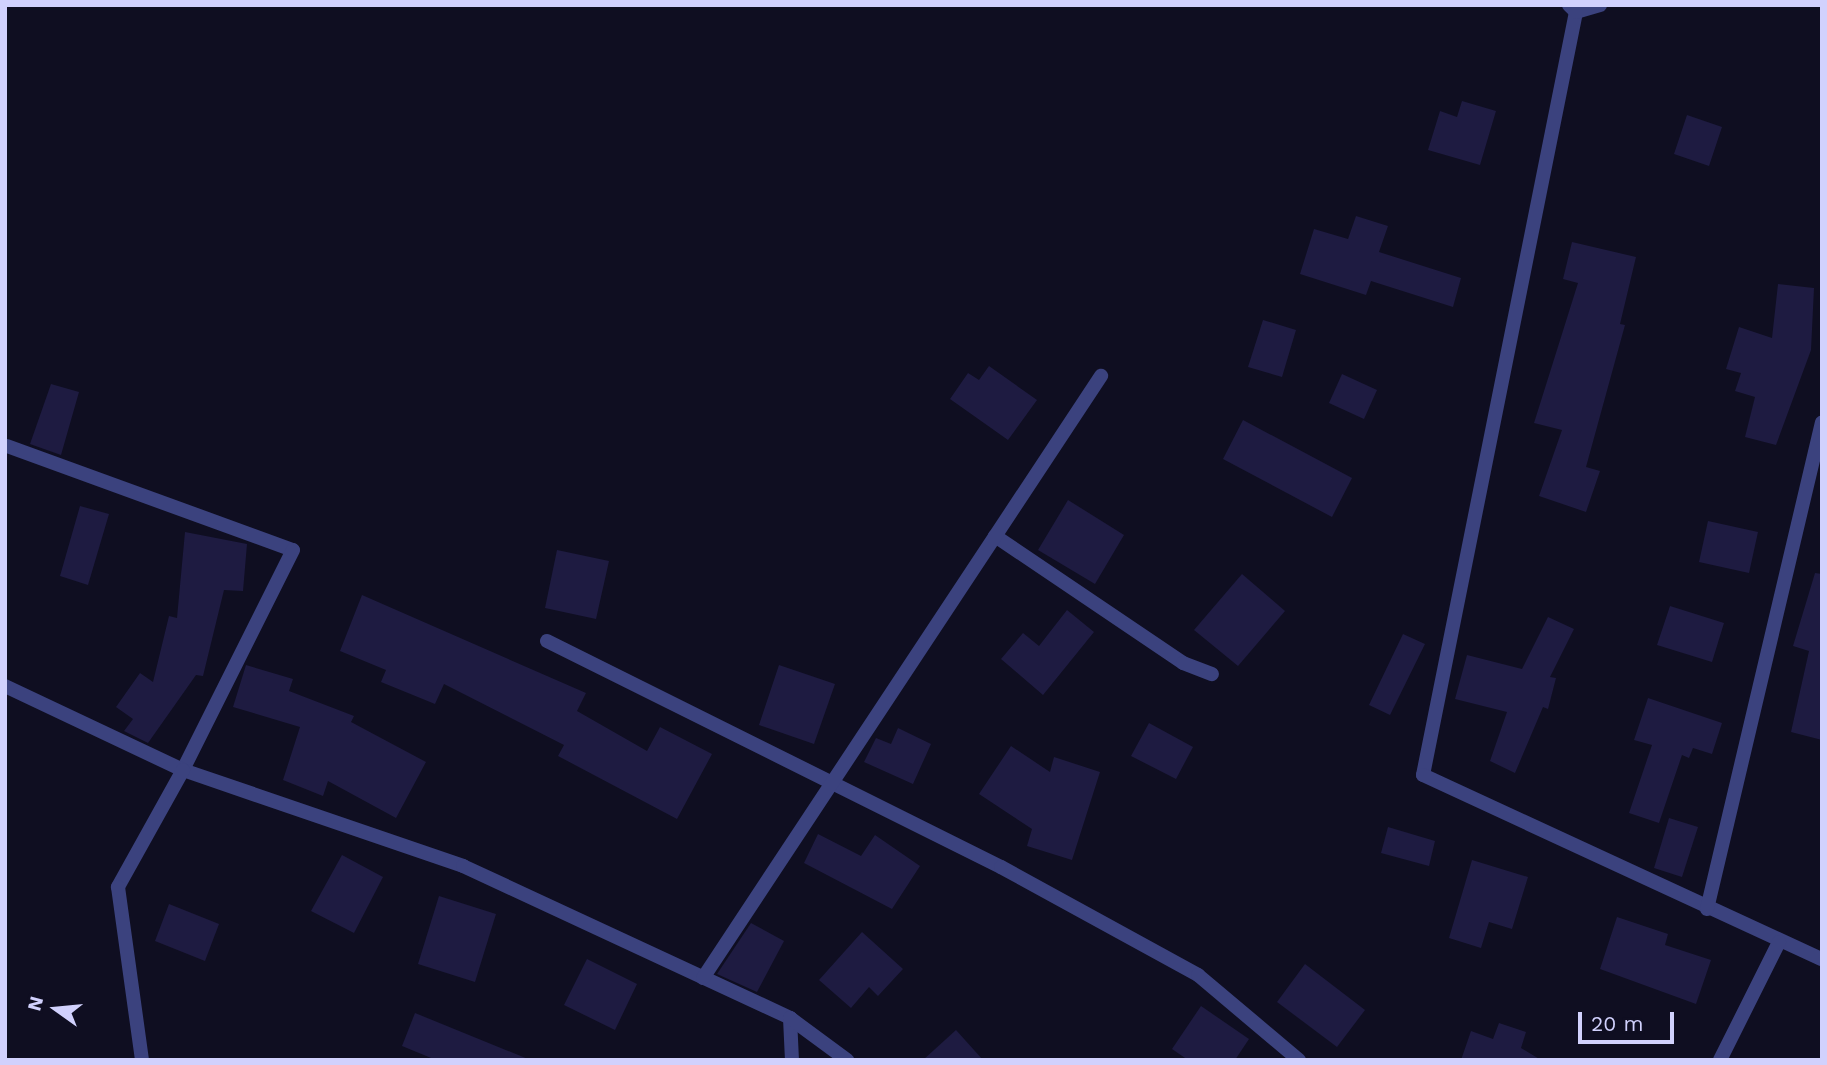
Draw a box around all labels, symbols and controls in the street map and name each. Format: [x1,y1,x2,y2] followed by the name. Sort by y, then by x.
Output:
[21,974,91,1044] north arrow
[22,994,48,1013] text: N
[1582,998,1678,1042] scale bar
[1591,1011,1643,1036] text: 20 m

